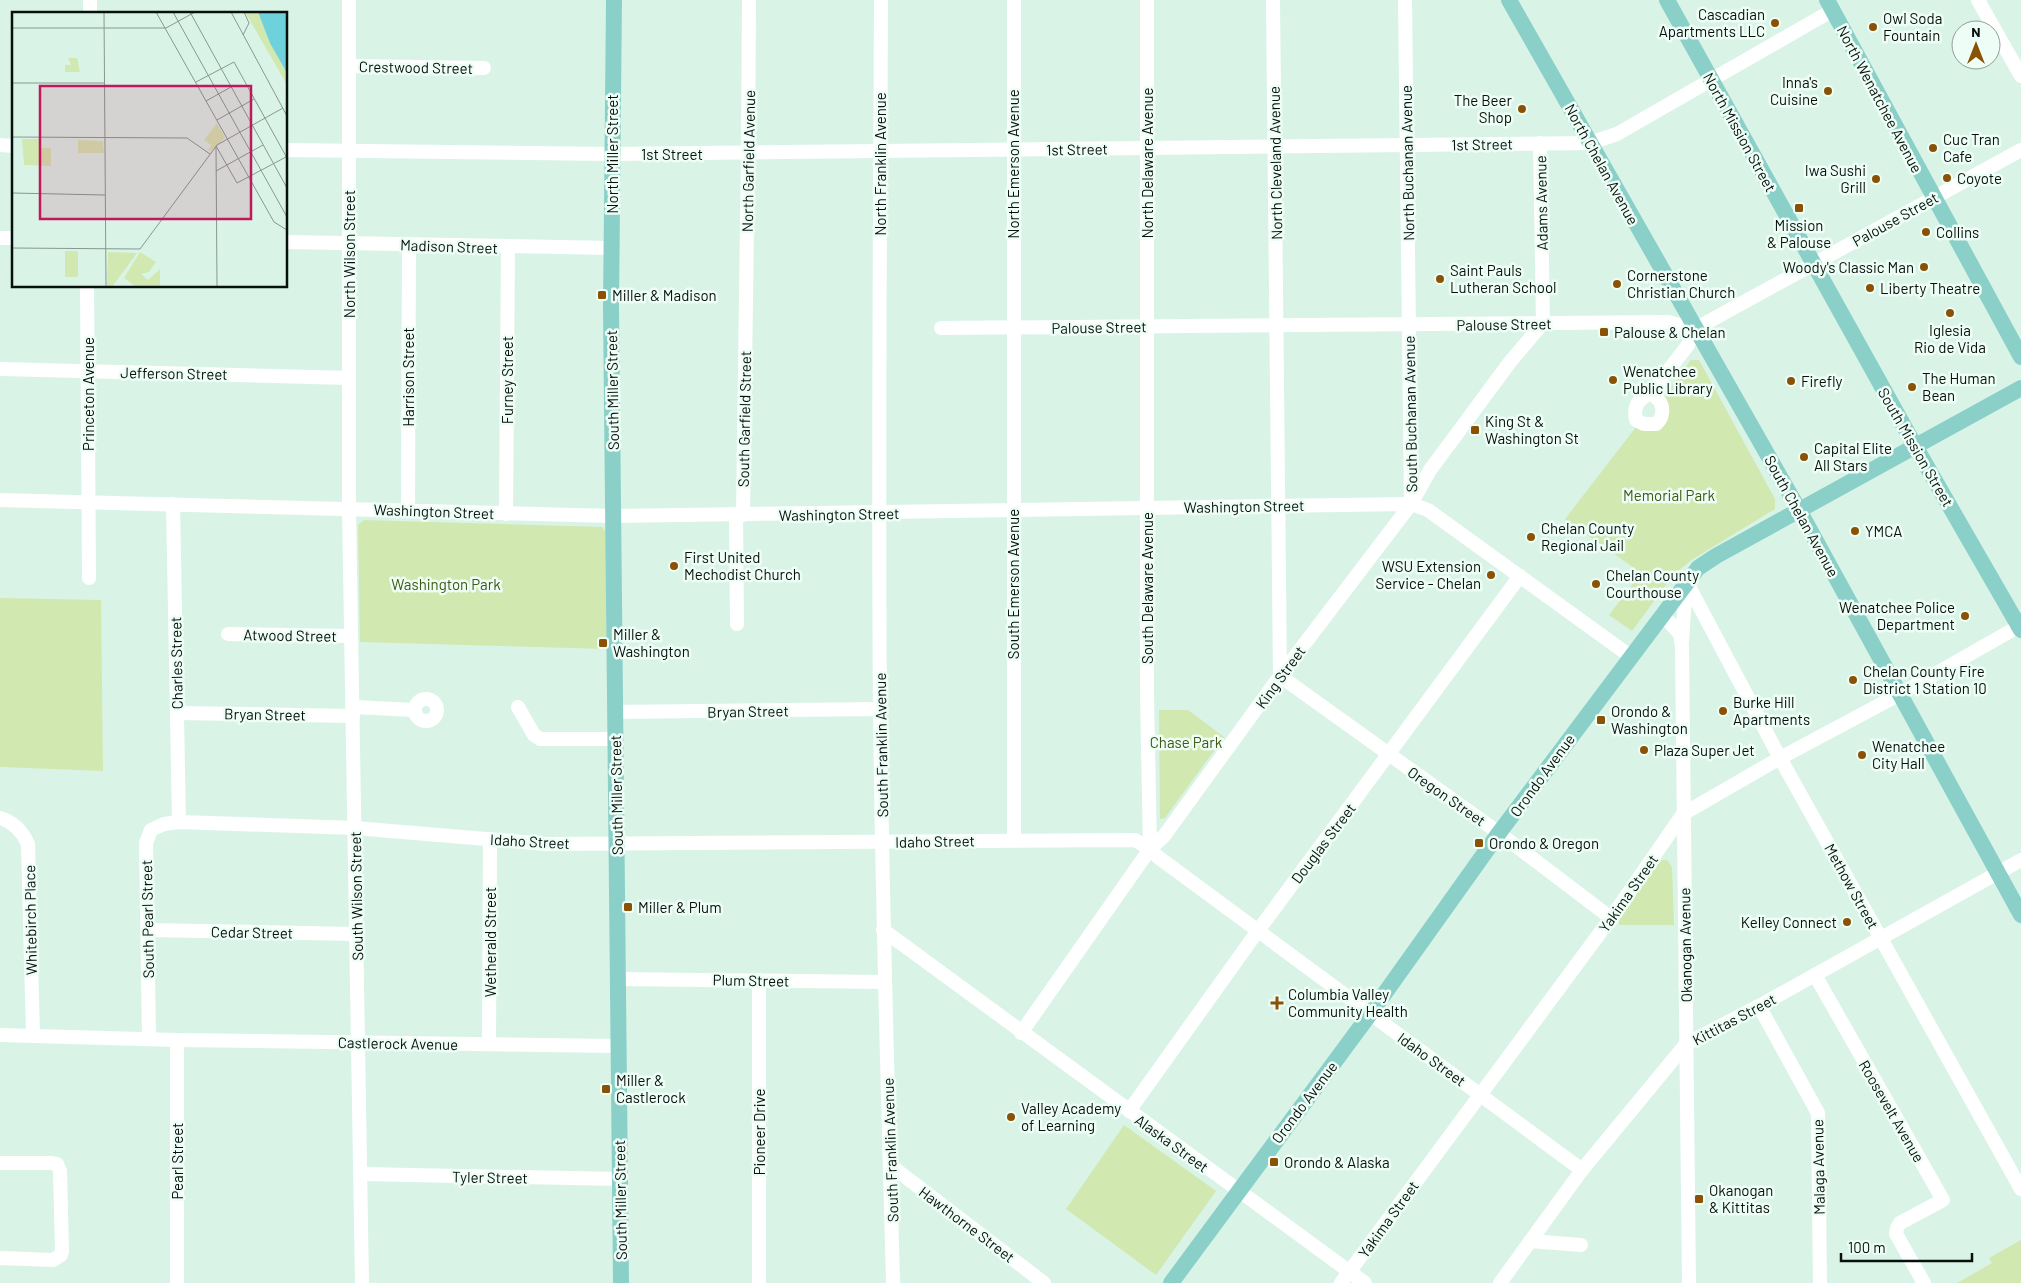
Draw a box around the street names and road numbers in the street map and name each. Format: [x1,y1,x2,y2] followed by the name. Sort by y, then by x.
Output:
[1833,22,1927,176] street label: North Wenatchee Avenue
[359,57,473,77] street label: Crestwood Street
[1700,69,1780,195] street label: North Mission Street
[1397,85,1417,241] street label: North Buchanan Avenue
[1265,86,1285,240] street label: North Cleveland Avenue
[1138,87,1156,239] street label: North Delaware Avenue
[1004,89,1022,239] street label: North Emerson Avenue
[738,90,758,232] street label: North Garfield Avenue
[871,92,889,236] street label: North Franklin Avenue
[603,94,621,214] street label: North Miller Street
[1561,100,1643,228] street label: North Chelan Avenue
[1451,134,1513,154] street label: 1st Street
[1046,139,1108,159] street label: 1st Street
[641,145,703,163] street label: 1st Street
[1531,155,1551,251] street label: Adams Avenue
[1849,188,1941,250] street label: Palouse Street
[340,190,358,318] street label: North Wilson Street
[400,235,498,257] street label: Madison Street
[1456,314,1552,334] street label: Palouse Street
[1051,317,1147,337] street label: Palouse Street
[399,327,417,427] street label: Harrison Street
[602,330,622,450] street label: South Miller Street
[1400,335,1420,493] street label: South Buchanan Avenue
[498,336,516,424] street label: Furney Street
[79,337,97,451] street label: Princeton Avenue
[734,351,754,487] street label: South Garfield Street
[120,363,228,383] street label: Jefferson Street
[1875,384,1957,510] street label: South Mission Street
[1761,452,1843,580] street label: South Chelan Avenue
[1183,496,1305,516] street label: Washington Street
[373,500,495,522] street label: Washington Street
[778,504,900,524] street label: Washington Street
[1004,509,1022,659] street label: South Emerson Avenue
[1138,512,1156,664] street label: South Delaware Avenue
[166,616,186,710] street label: Charles Street
[243,625,337,645] street label: Atwood Street
[1251,642,1309,712] street label: King Street
[871,673,891,817] street label: South Franklin Avenue
[707,701,789,721] street label: Bryan Street
[224,704,306,724] street label: Bryan Street
[1506,730,1578,820] street label: Orondo Avenue
[606,735,626,855] street label: South Miller Street
[1405,763,1489,829] street label: Oregon Street
[1287,799,1359,887] street label: Douglas Street
[490,830,570,852] street label: Idaho Street
[346,831,366,961] street label: South Wilson Street
[895,831,975,851] street label: Idaho Street
[1821,840,1883,932] street label: Methow Street
[1595,851,1661,935] street label: Yakima Street
[137,860,157,978] street label: South Pearl Street
[20,865,40,975] street label: Whitebirch Place
[481,887,499,997] street label: Wetherald Street
[1675,887,1695,1003] street label: Okanogan Avenue
[211,922,293,942] street label: Cedar Street
[712,970,790,990] street label: Plum Street
[1689,989,1779,1049] street label: Kittitas Street
[1394,1028,1470,1090] street label: Idaho Street
[338,1033,458,1053] street label: Castlerock Avenue
[1267,1057,1341,1147] street label: Orondo Avenue
[1855,1057,1929,1165] street label: Roosevelt Avenue
[878,1077,902,1223] street label: South Franklin Avenue
[750,1089,768,1175] street label: Pioneer Drive
[1132,1110,1212,1176] street label: Alaska Street
[1808,1119,1828,1215] street label: Malaga Avenue
[168,1122,186,1200] street label: Pearl Street
[610,1140,630,1260] street label: South Miller Street
[452,1167,528,1187] street label: Tyler Street
[1354,1177,1422,1261] street label: Yakima Street
[916,1182,1018,1266] street label: Hawthorne Street

